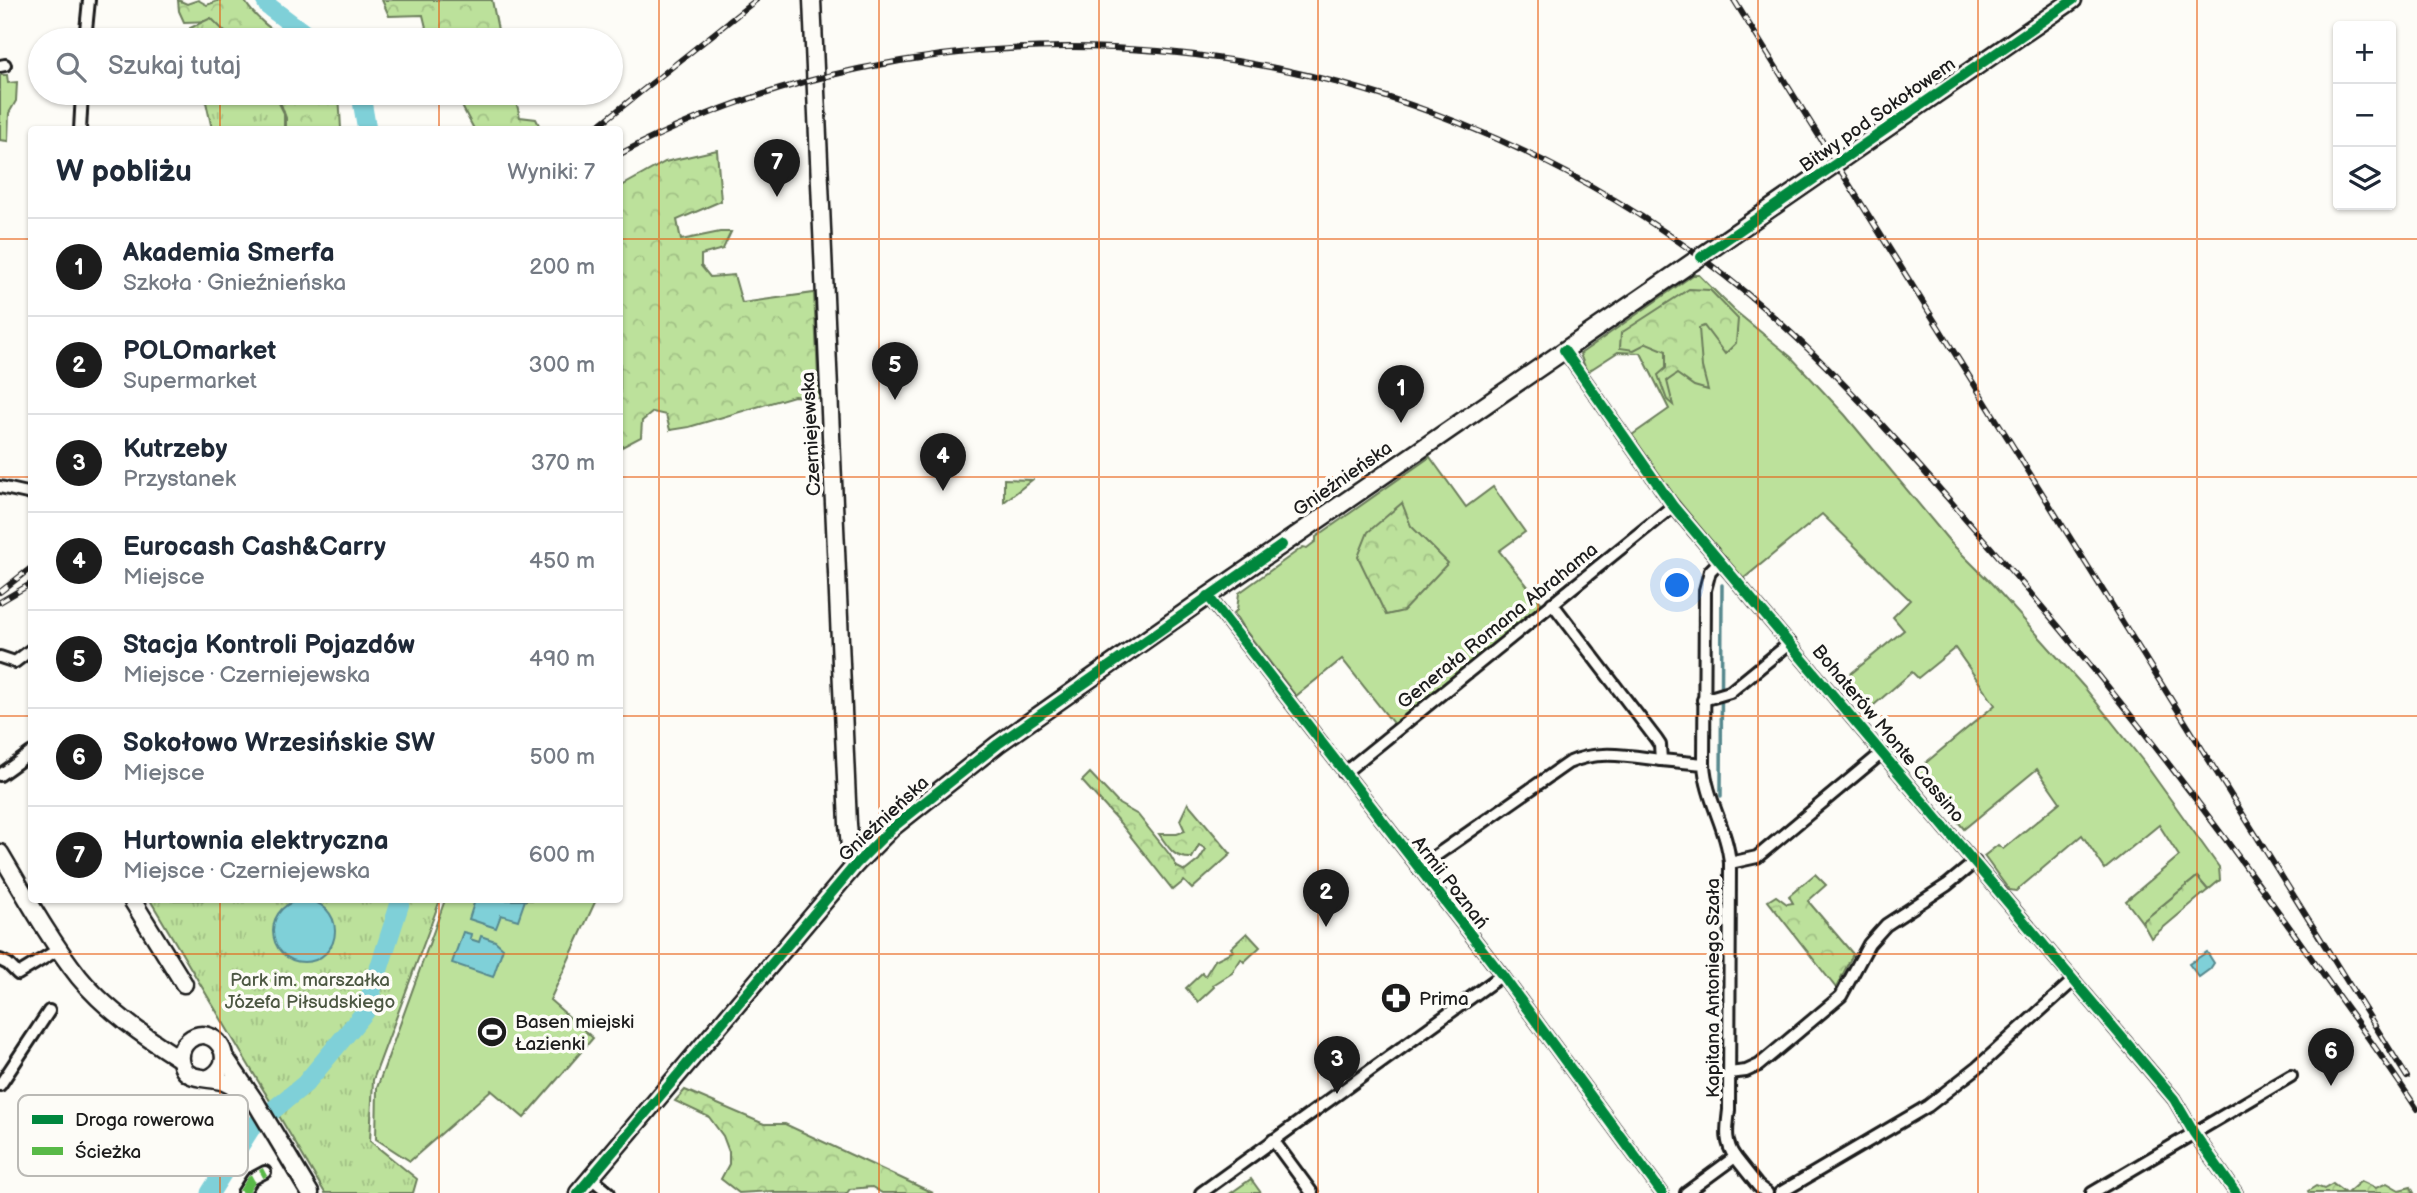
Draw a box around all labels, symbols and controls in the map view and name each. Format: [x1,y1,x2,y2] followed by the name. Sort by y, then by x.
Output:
[2333,21,2396,210] map controls
[2333,21,2396,84] button: +
[28,28,623,105] search box
[52,48,90,86] icon: search
[108,51,241,82] text: Szukaj tutaj
[1796,53,1960,178] street label: Bitwy pod Sokołowem
[2333,84,2396,147] button: −
[754,139,800,197] pin: 7
[2333,147,2396,210] button: layers
[56,154,192,190] text: W pobliżu
[507,158,595,186] text: Wyniki: 7
[123,238,335,269] text: Akademia Smerfa
[74,253,84,281] text: 1
[529,253,595,281] text: 200 m
[123,269,346,297] text: Szkoła · Gnieźnieńska
[123,336,276,367] text: POLOmarket
[872,342,918,400] pin: 5
[72,351,86,379] text: 2
[529,351,595,379] text: 300 m
[1378,365,1424,423] pin: 1
[123,367,257,395] text: Supermarket
[797,371,826,497] street label: Czerniejewska
[920,433,966,491] pin: 4
[123,434,227,465] text: Kutrzeby
[1289,437,1397,522] street label: Gnieźnieńska
[72,449,86,477] text: 3
[531,449,595,477] text: 370 m
[123,465,236,493] text: Przystanek
[123,532,386,563] text: Eurocash Cash&Carry
[1393,538,1603,714] street label: Generała Romana Abrahama
[72,547,86,575] text: 4
[529,547,595,575] text: 450 m
[123,563,205,591] text: Miejsce
[1660,568,1694,602] your location
[123,630,415,661] text: Stacja Kontroli Pojazdów
[1807,640,1969,828] street label: Bohaterów Monte Cassino
[72,645,86,673] text: 5
[529,645,595,673] text: 490 m
[123,661,370,689] text: Miejsce · Czerniejewska
[123,728,435,759] text: Sokołowo Wrzesińskie SW
[72,743,86,771] text: 6
[530,743,595,771] text: 500 m
[123,759,205,787] text: Miejsce
[834,771,934,867] street label: Gnieźnieńska
[123,826,389,857] text: Hurtownia elektryczna
[1407,832,1493,934] street label: Armii Poznań
[73,841,85,869] text: 7
[529,841,595,869] text: 600 m
[123,857,370,885] text: Miejsce · Czerniejewska
[1303,869,1349,927] pin: 2
[1702,878,1725,1098] street label: Kapitana Antoniego Szała
[225,969,395,1014] park label: Park im. marszałka Józefa Piłsudskiego
[1379,981,1413,1015] pharmacy icon: Prima
[1419,988,1469,1011] place label: Prima
[515,1011,634,1056] place label: Basen miejski Łazienki
[475,1015,509,1049] sports icon: Basen miejski Łazienki
[2308,1028,2354,1086] pin: 6
[1314,1036,1360,1094] pin: 3
[18,1095,248,1176] legend
[75,1109,215,1132] text: Droga rowerowa
[75,1140,141,1164] text: Ścieżka

